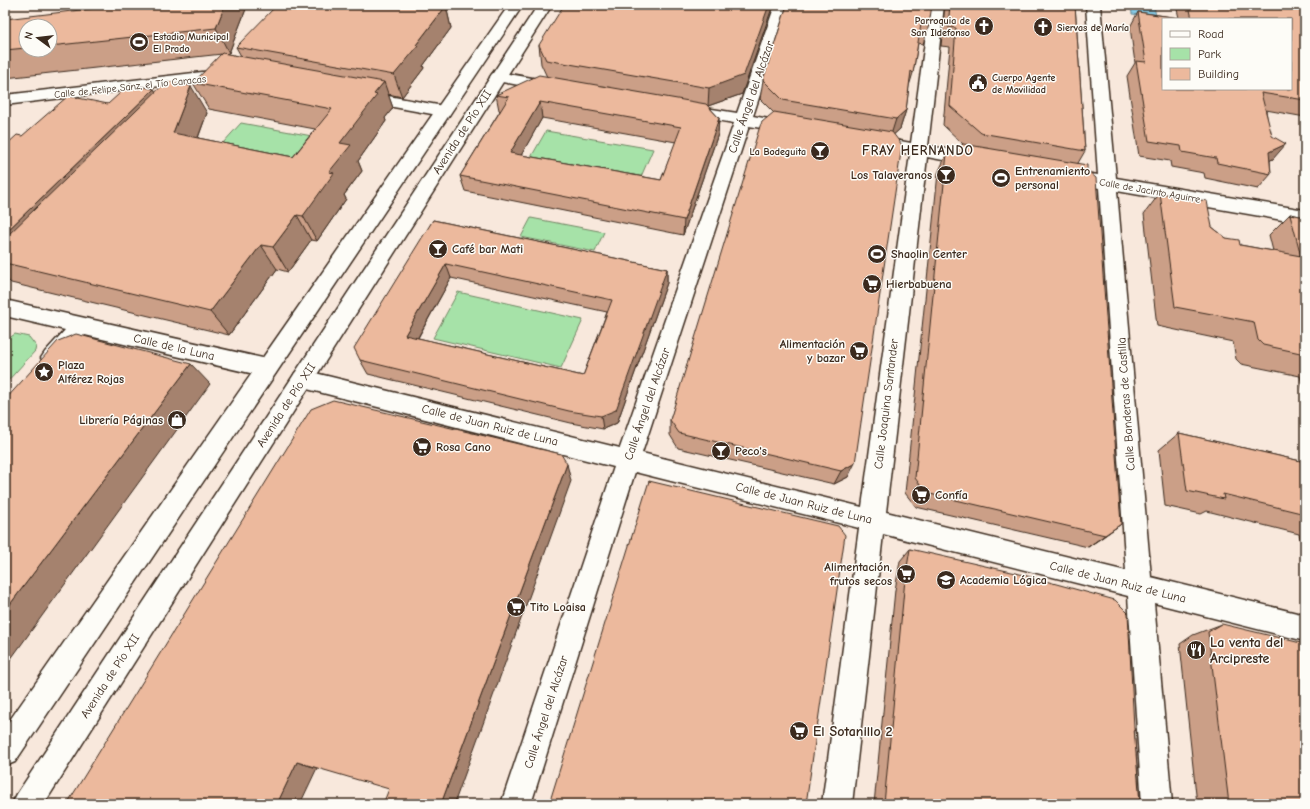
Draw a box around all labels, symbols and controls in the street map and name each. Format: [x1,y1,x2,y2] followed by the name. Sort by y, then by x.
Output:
[911,15,970,39] place label: Parroquia de San Ildefonso
[973,15,995,37] church icon: Parroquia de San Ildefonso
[1032,16,1054,38] church icon: Siervas de María
[18,18,58,58] north arrow
[1162,18,1292,90] legend
[1057,22,1129,34] place label: Siervas de María
[1198,27,1224,41] text: Road
[22,30,36,41] text: N
[128,31,150,53] sports icon: Estadio Municipal El Prado
[153,31,229,55] place label: Estadio Municipal El Prado
[725,39,777,155] street label: Calle Ángel del Alcázar
[1198,47,1221,61] text: Park
[1198,67,1239,81] text: Building
[967,72,989,94] public building icon: Cuerpo Agente de Movilidad
[992,72,1055,96] place label: Cuerpo Agente de Movilidad
[54,73,207,101] street label: Calle de Felipe Sanz, el Tío Caracas
[430,87,495,177] street label: Avenida de Pío XII
[809,140,831,162] bar icon: La Bodeguita
[862,143,974,158] district label: FRAY HERNANDO
[750,146,806,158] place label: La Bodeguita
[935,164,957,186] bar icon: Los Talaveranos
[1015,164,1090,192] place label: Entrenamiento personal
[990,167,1012,189] sports icon: Entrenamiento personal
[851,168,932,182] place label: Los Talaveranos
[1098,176,1201,206] street label: Calle de Jacinto Aguirre
[427,238,449,260] bar icon: Café bar Mati
[452,242,523,256] place label: Café bar Mati
[866,243,888,265] sports icon: Shaolin Center
[891,247,967,261] place label: Shaolin Center
[861,273,883,295] supermarket icon: Hierbabuena
[886,277,952,291] place label: Hierbabuena
[132,331,216,363] street label: Calle de la Luna
[780,337,845,365] place label: Alimentación y bazar
[1114,337,1138,471] street label: Calle Banderas de Castilla
[871,338,901,470] street label: Calle Joaquina Santander
[848,340,870,362] supermarket icon: Alimentación y bazar
[621,346,673,462] street label: Calle Ángel del Alcázar
[58,358,124,386] place label: Plaza Alférez Rojas
[254,360,319,450] street label: Avenida de Pío XII
[33,361,55,383] place icon: Plaza Alférez Rojas
[420,401,560,449] street label: Calle de Juan Ruiz de Luna
[166,409,188,431] shop icon: Librería Páginas
[79,413,163,427] place label: Librería Páginas
[411,436,433,458] supermarket icon: Rosa Cano
[436,440,491,454] place label: Rosa Cano
[710,440,732,462] bar icon: Peco's
[735,444,767,458] place label: Peco's
[734,479,874,527] street label: Calle de Juan Ruiz de Luna
[910,484,932,506] supermarket icon: Confía
[935,488,968,502] place label: Confía
[1048,558,1188,606] street label: Calle de Juan Ruiz de Luna
[824,560,892,588] place label: Alimentación, frutos secos
[895,563,917,585] supermarket icon: Alimentación, frutos secos
[935,569,957,591] school or university icon: Academia Lógica
[960,573,1047,587] place label: Academia Lógica
[505,596,527,618] supermarket icon: Tito Loaisa
[530,600,586,614] place label: Tito Loaisa
[78,631,143,721] street label: Avenida de Pío XII
[1210,634,1283,667] place label: La venta del Arcipreste
[1185,639,1207,661] restaurant icon: La venta del Arcipreste
[521,654,571,770] street label: Calle Ángel del Alcázar
[788,720,810,742] supermarket icon: El Sotanillo 2
[813,723,893,740] place label: El Sotanillo 2

